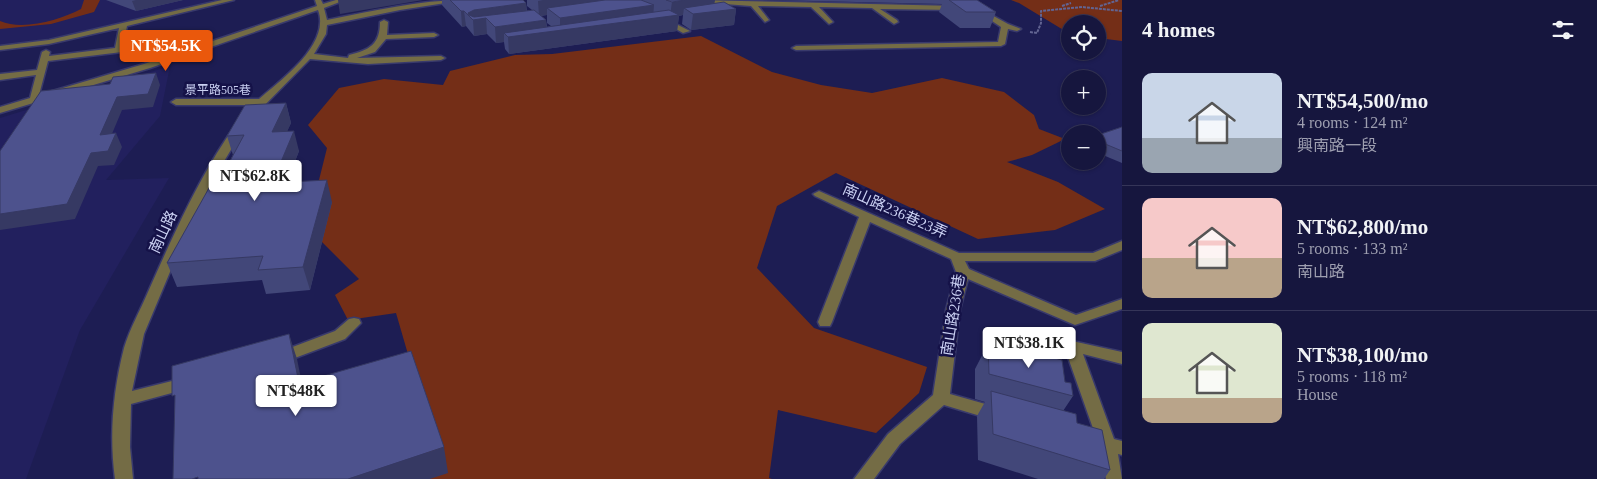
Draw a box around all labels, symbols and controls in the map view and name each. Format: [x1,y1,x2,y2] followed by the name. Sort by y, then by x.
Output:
[1061,15,1106,170] map controls
[1061,15,1106,60] button: locate
[1549,16,1577,44] icon: filters
[1142,18,1215,42] text: 4 homes
[114,30,218,72] pin: NT$54.5K
[131,37,201,54] text: NT$54.5K
[1061,70,1106,115] button: +
[185,83,251,97] street label: 景平路505巷
[1297,89,1428,113] text: NT$54,500/mo
[1182,93,1242,153] icon: home
[1297,114,1408,131] text: 4 rooms · 124 m²
[1061,125,1106,170] button: −
[1297,137,1377,154] text: 興南路一段
[203,160,307,202] pin: NT$62.8K
[220,167,290,184] text: NT$62.8K
[840,181,950,241] street label: 南山路236巷23弄
[146,208,180,256] street label: 南山路
[1297,215,1428,239] text: NT$62,800/mo
[1182,218,1242,278] icon: home
[1297,240,1408,257] text: 5 rooms · 133 m²
[1297,263,1345,280] text: 南山路
[939,273,967,357] street label: 南山路236巷
[977,326,1081,369] pin: NT$38.1K
[994,334,1064,351] text: NT$38.1K
[1182,343,1242,403] icon: home
[1297,343,1428,367] text: NT$38,100/mo
[1297,368,1407,385] text: 5 rooms · 118 m²
[255,374,337,417] pin: NT$48K
[267,382,325,399] text: NT$48K
[1297,386,1338,403] text: House

